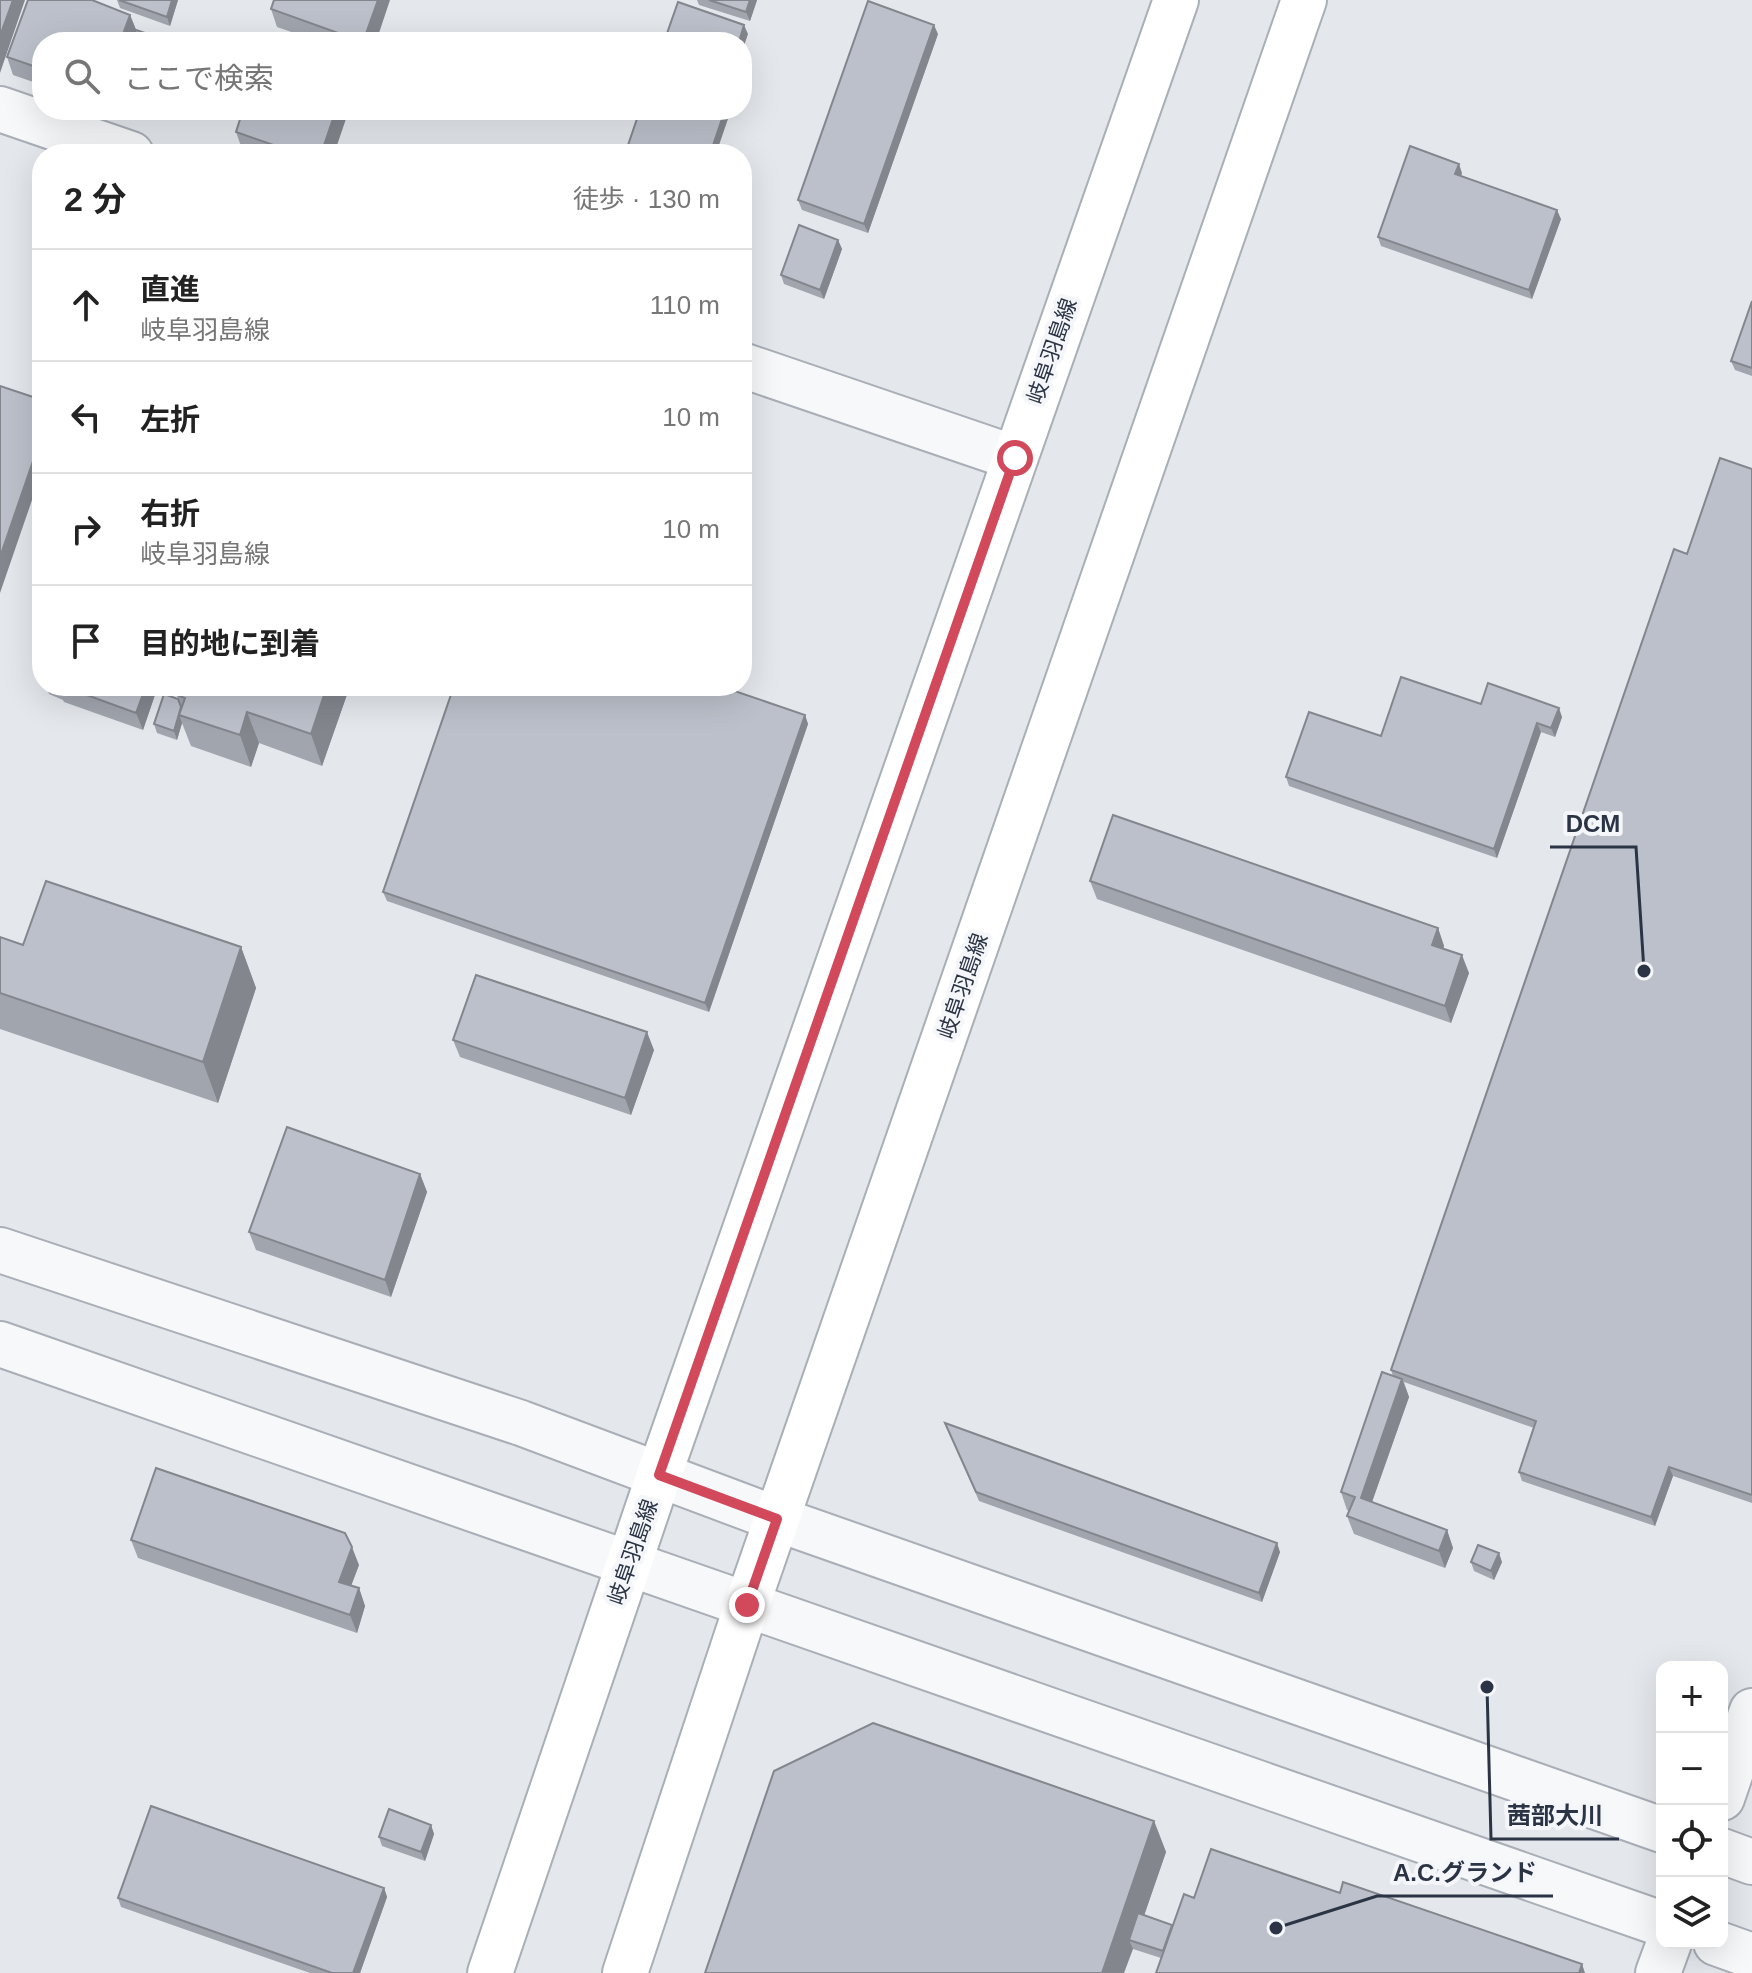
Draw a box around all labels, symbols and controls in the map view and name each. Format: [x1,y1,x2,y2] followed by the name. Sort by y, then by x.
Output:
[32,32,752,120] search box
[60,54,104,98] icon: search
[124,62,274,95] text: ここで検索
[64,180,126,218] text: 2 分
[573,184,720,214] text: 徒歩 · 130 m
[140,273,200,306] text: 直進
[64,283,108,327] icon: ahead
[650,290,720,320] text: 110 m
[1022,295,1082,407] street label: 岐阜羽島線
[140,315,270,345] text: 岐阜羽島線
[64,395,108,439] icon: left
[662,402,720,432] text: 10 m
[140,403,200,436] text: 左折
[997,440,1033,476] route start
[140,497,200,530] text: 右折
[64,507,108,551] icon: right
[662,514,720,544] text: 10 m
[140,539,270,569] text: 岐阜羽島線
[64,619,108,663] icon: arrive
[140,627,320,660] text: 目的地に到着
[1550,799,1636,847] callout: DCM
[1566,810,1620,837] text: DCM
[933,930,993,1042] street label: 岐阜羽島線
[603,1496,663,1608] street label: 岐阜羽島線
[729,1587,765,1623] route end
[1656,1661,1728,1949] map controls
[1656,1661,1728,1733] button: +
[1656,1733,1728,1805] button: −
[1491,1791,1619,1839] callout: 茜部大川
[1507,1802,1603,1829] text: 茜部大川
[1656,1805,1728,1877] button: locate
[1377,1848,1553,1896] callout: A.C.グランド
[1393,1859,1537,1886] text: A.C.グランド
[1656,1877,1728,1949] button: layers

